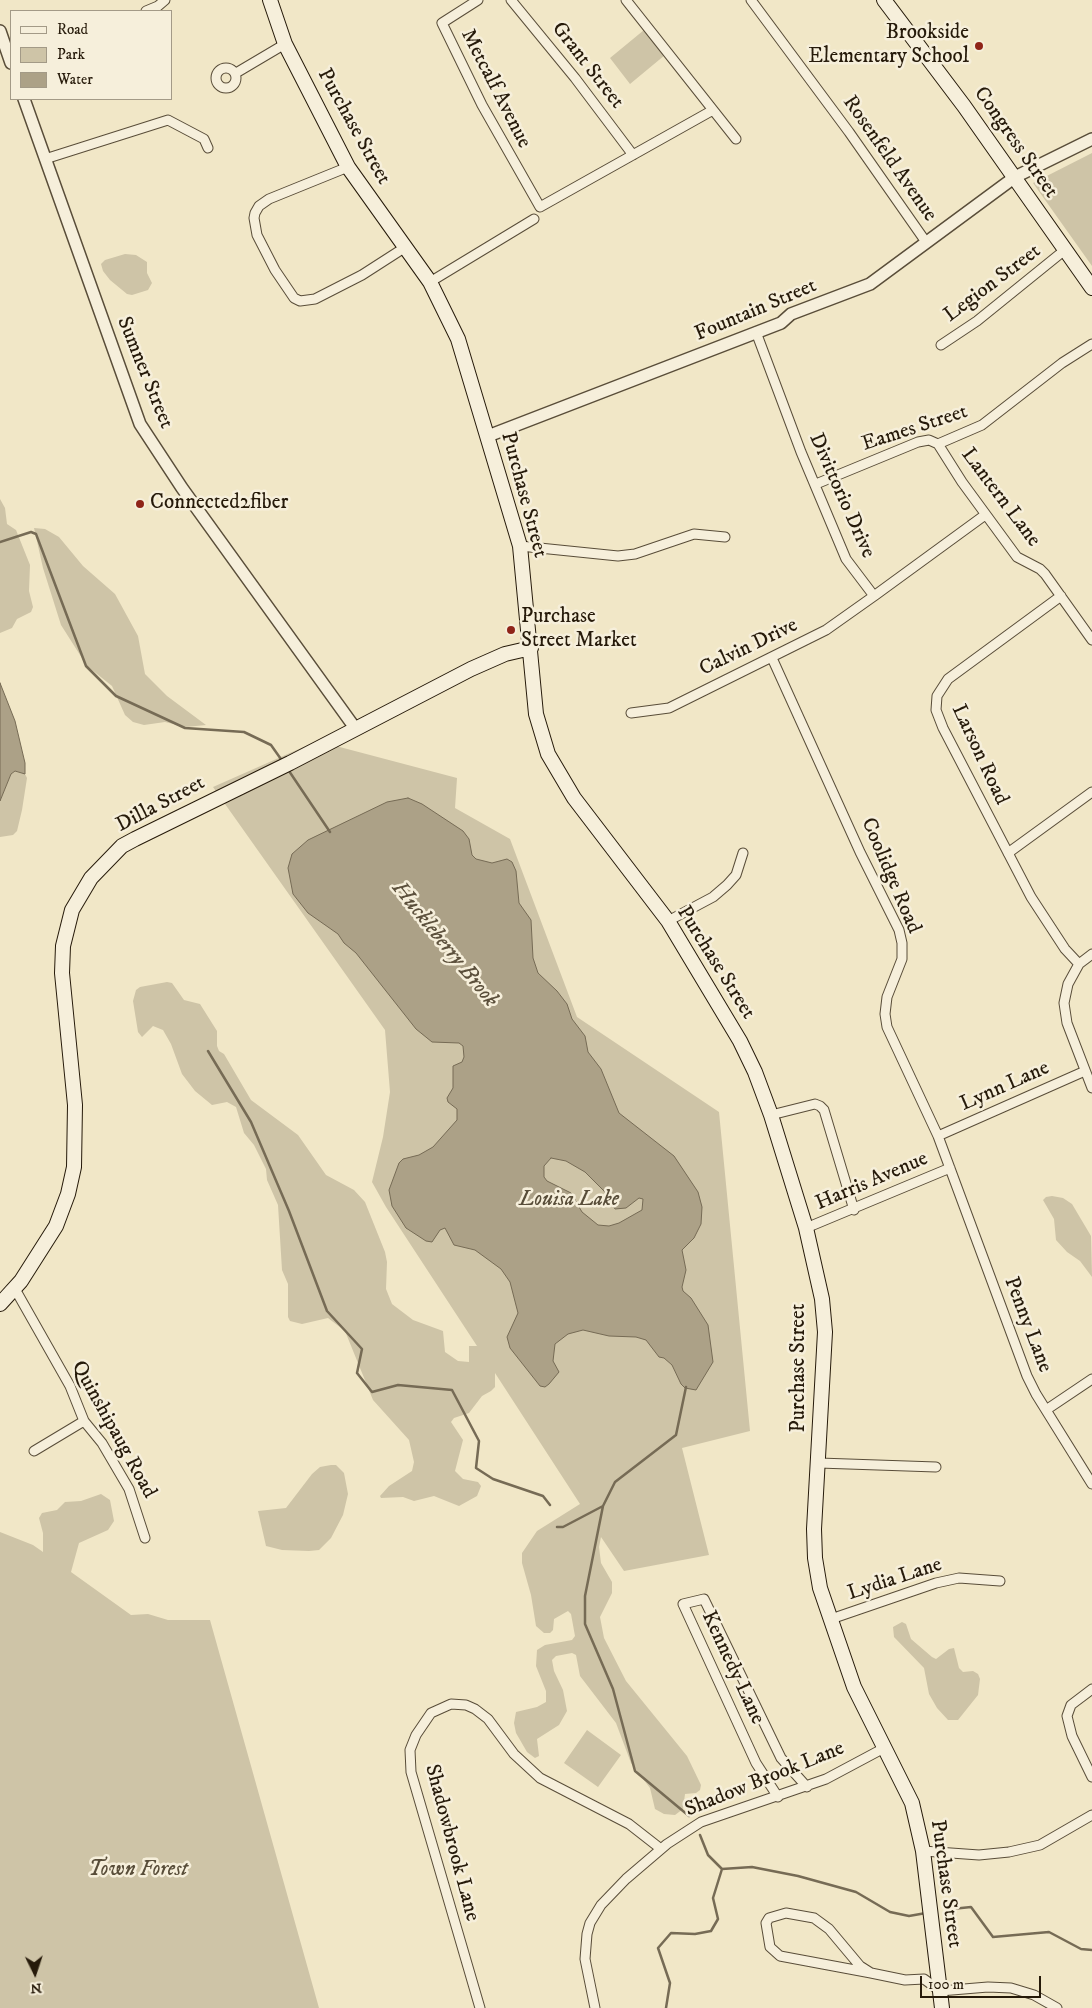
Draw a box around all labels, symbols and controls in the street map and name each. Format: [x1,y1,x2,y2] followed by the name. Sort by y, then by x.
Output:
[10,10,172,100] legend
[545,18,629,114] street label: Grant Street
[57,20,88,39] text: Road
[808,21,969,71] place label: Brookside Elementary School
[454,25,536,153] street label: Metcalf Avenue
[973,40,985,52] marker: Brookside Elementary School
[57,45,85,64] text: Park
[311,65,395,189] street label: Purchase Street
[57,70,93,89] text: Water
[967,82,1063,204] street label: Congress Street
[836,91,942,227] street label: Rosenfeld Avenue
[940,239,1046,329] street label: Legion Street
[691,274,821,348] street label: Fountain Street
[110,313,178,433] street label: Sumner Street
[859,400,971,458] street label: Eames Street
[494,429,552,561] street label: Purchase Street
[802,430,880,562] street label: Divittorio Drive
[955,444,1045,552] street label: Lantern Lane
[150,491,288,517] place label: Connected2fiber
[134,498,146,510] marker: Connected2fiber
[521,605,637,655] place label: Purchase Street Market
[696,613,802,683] street label: Calvin Drive
[505,624,517,636] marker: Purchase Street Market
[945,701,1013,809] street label: Larson Road
[112,771,210,839] street label: Dilla Street
[854,814,926,938] street label: Coolidge Road
[385,877,503,1013] water label: Huckleberry Brook
[670,902,760,1024] street label: Purchase Street
[957,1056,1053,1118] street label: Lynn Lane
[812,1147,932,1217] street label: Harris Avenue
[519,1188,619,1214] park label: Louisa Lake
[997,1274,1057,1376] street label: Penny Lane
[787,1304,813,1432] street label: Purchase Street
[65,1357,161,1503] street label: Quinshipaug Road
[845,1553,945,1607] street label: Lydia Lane
[695,1607,769,1729] street label: Kennedy Lane
[682,1737,848,1823] street label: Shadow Brook Lane
[418,1762,484,1924] street label: Shadowbrook Lane
[924,1818,966,1950] street label: Purchase Street
[88,1858,188,1884] park label: Town Forest
[10,1948,60,1998] north arrow
[922,1966,1043,1998] scale bar
[928,1975,964,1994] text: 100 m
[30,1979,42,1997] text: N

